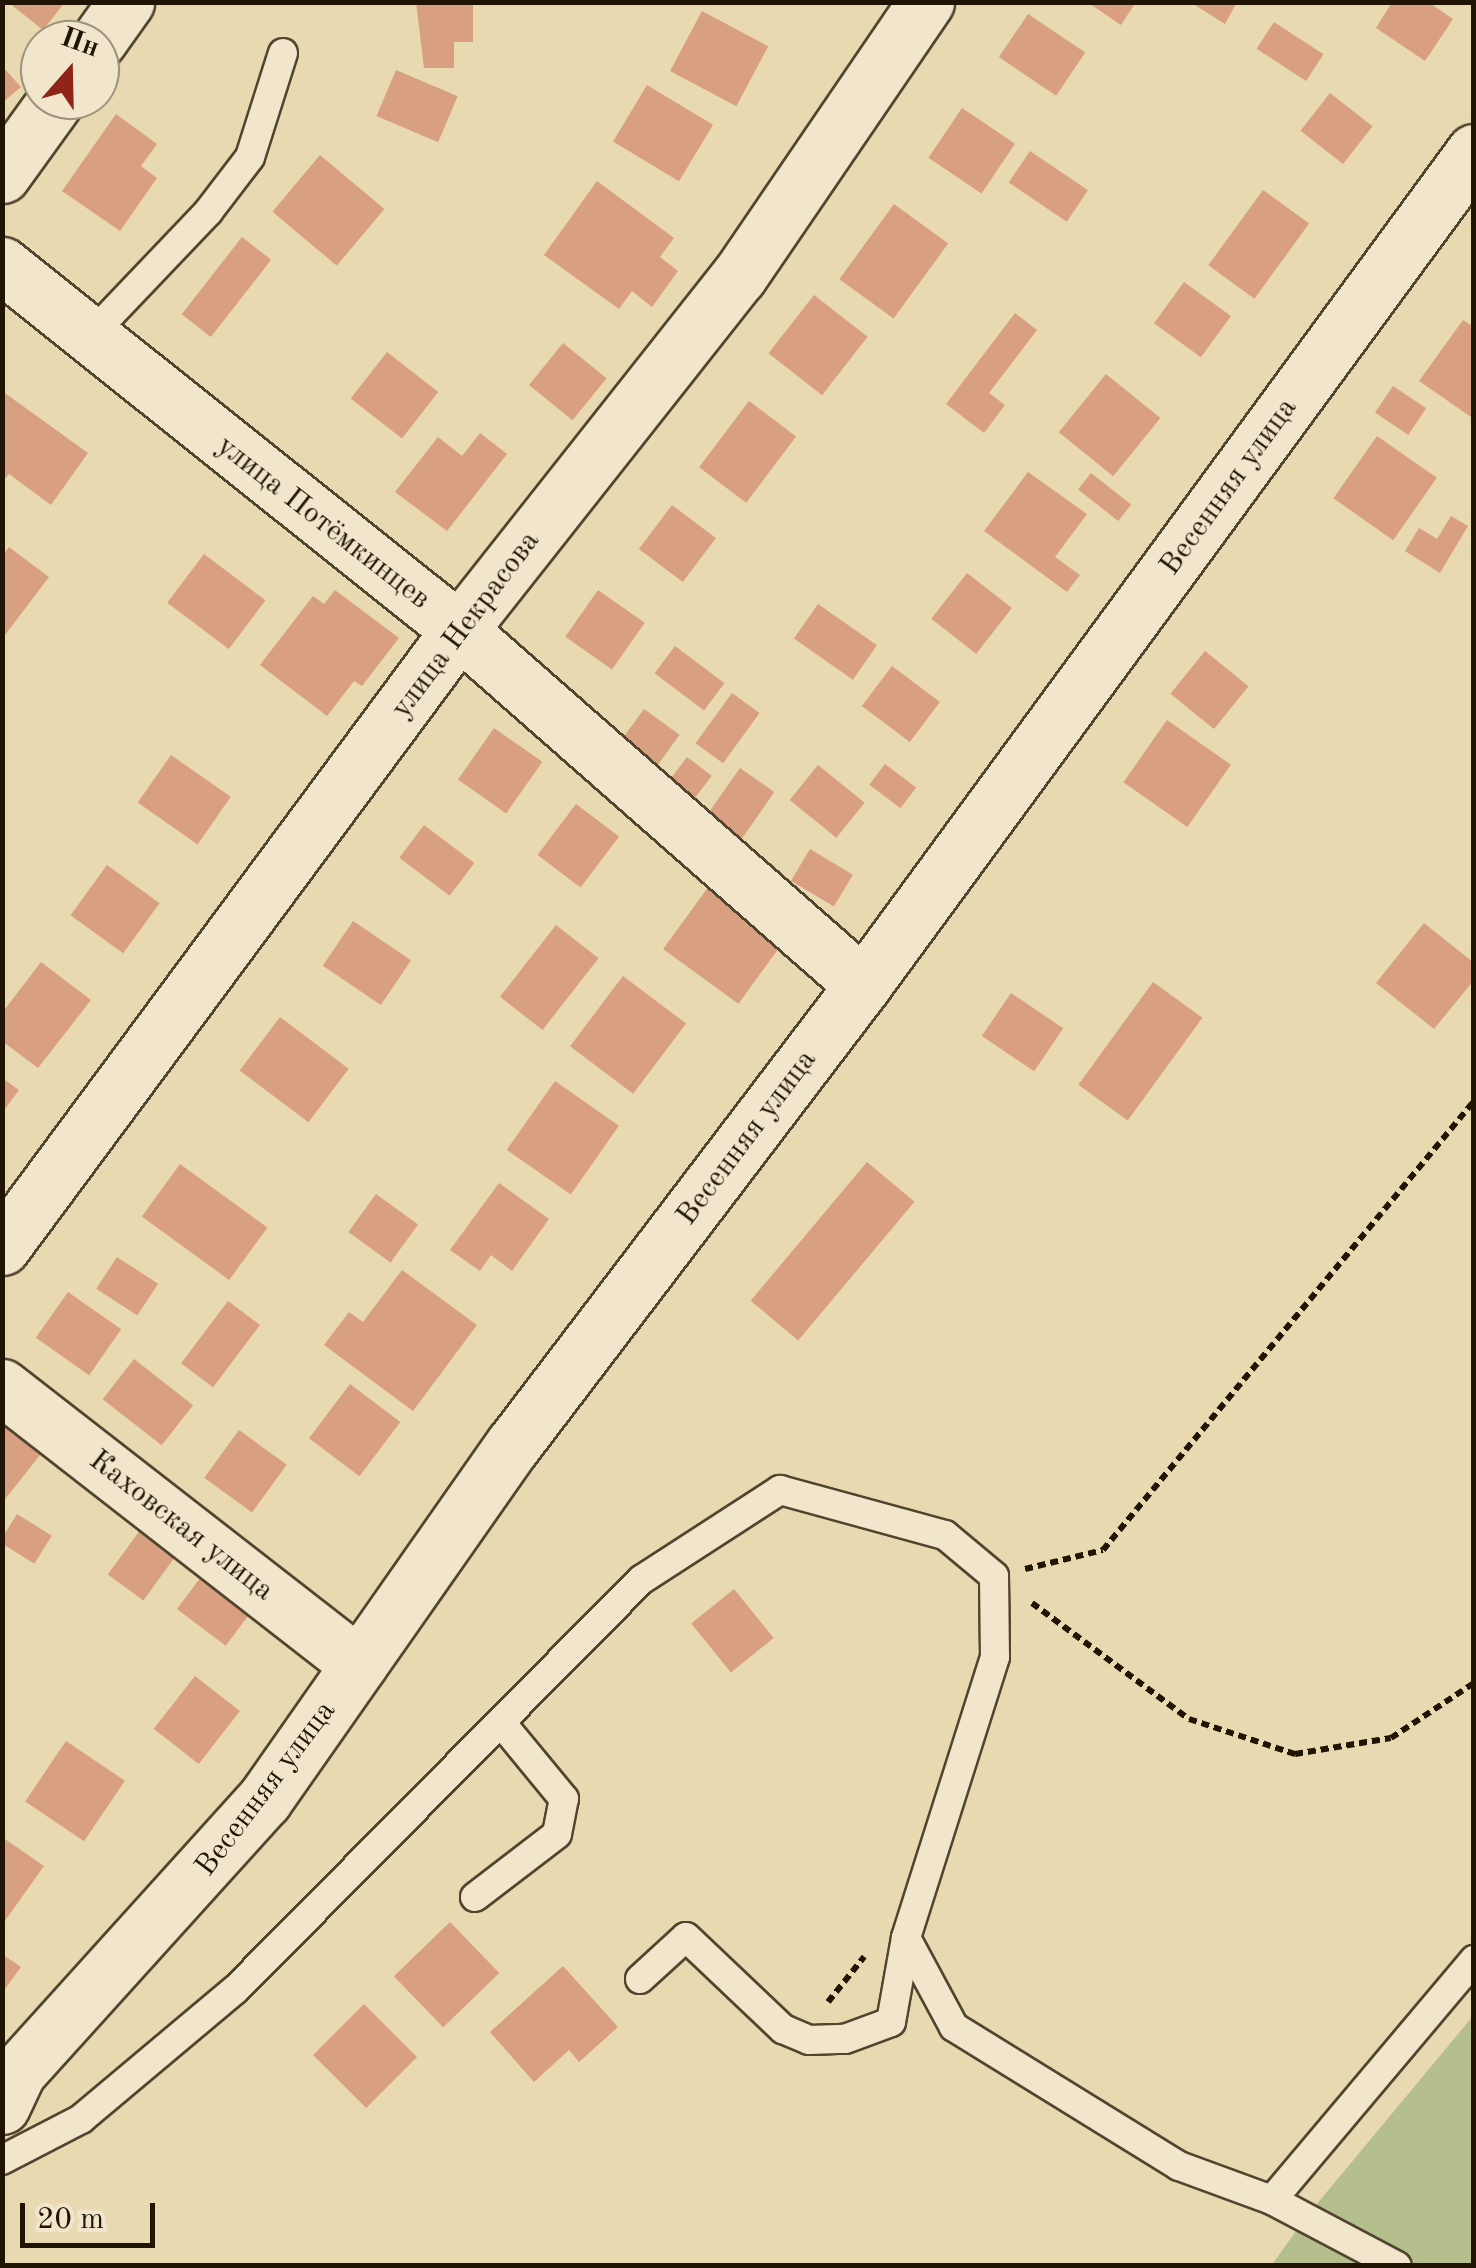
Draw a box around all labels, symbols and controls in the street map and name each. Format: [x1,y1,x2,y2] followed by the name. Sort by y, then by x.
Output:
[20,20,120,120] north arrow
[57,24,102,63] text: Пн
[1153,391,1305,583] street label: Весенняя улица
[209,428,437,618] street label: улица Потёмкинцев
[384,524,548,726] street label: улица Некрасова
[669,1043,825,1233] street label: Весенняя улица
[81,1443,281,1609] street label: Каховская улица
[188,1694,344,1884] street label: Весенняя улица
[25,2183,160,2245] scale bar
[37,2205,104,2235] text: 20 m

